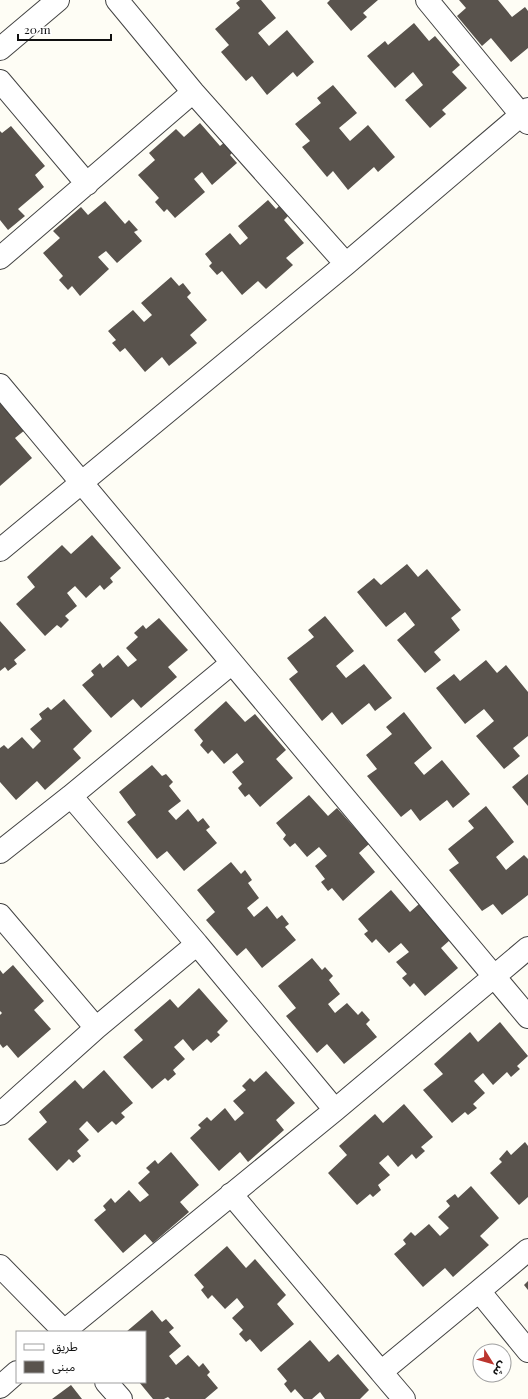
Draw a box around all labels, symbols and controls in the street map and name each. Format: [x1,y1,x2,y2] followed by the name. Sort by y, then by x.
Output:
[18,16,111,42] scale bar
[24,21,51,37] text: 20 m
[16,1331,146,1383] legend
[52,1338,78,1355] text: طريق
[472,1343,512,1383] north arrow
[52,1358,75,1374] text: مبنى
[490,1359,511,1380] text: ش

